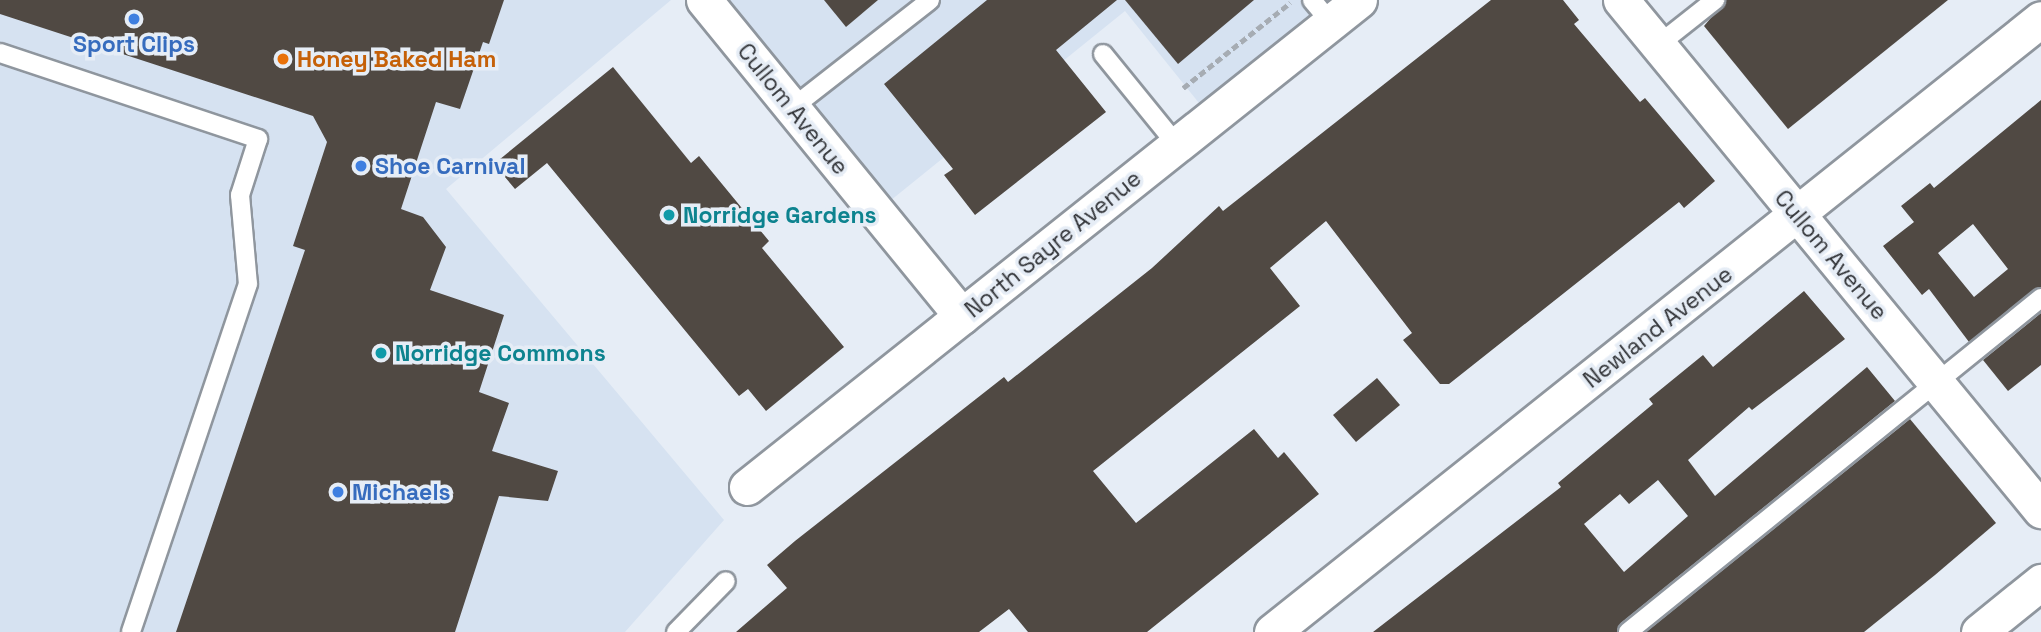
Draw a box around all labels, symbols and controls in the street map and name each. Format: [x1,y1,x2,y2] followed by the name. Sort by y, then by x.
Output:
[126,11,142,27] marker: Sport Clips
[73,30,195,58] place label: Sport Clips
[732,38,854,180] street label: Cullom Avenue
[297,45,496,73] place label: Honey Baked Ham
[275,51,291,67] marker: Honey Baked Ham
[375,152,526,180] place label: Shoe Carnival
[353,158,369,174] marker: Shoe Carnival
[959,164,1147,324] street label: North Sayre Avenue
[1769,184,1893,326] street label: Cullom Avenue
[683,201,877,229] place label: Norridge Gardens
[661,207,677,223] marker: Norridge Gardens
[1578,260,1738,394] street label: Newland Avenue
[395,339,606,367] place label: Norridge Commons
[373,345,389,361] marker: Norridge Commons
[352,478,451,506] place label: Michaels
[330,484,346,500] marker: Michaels

